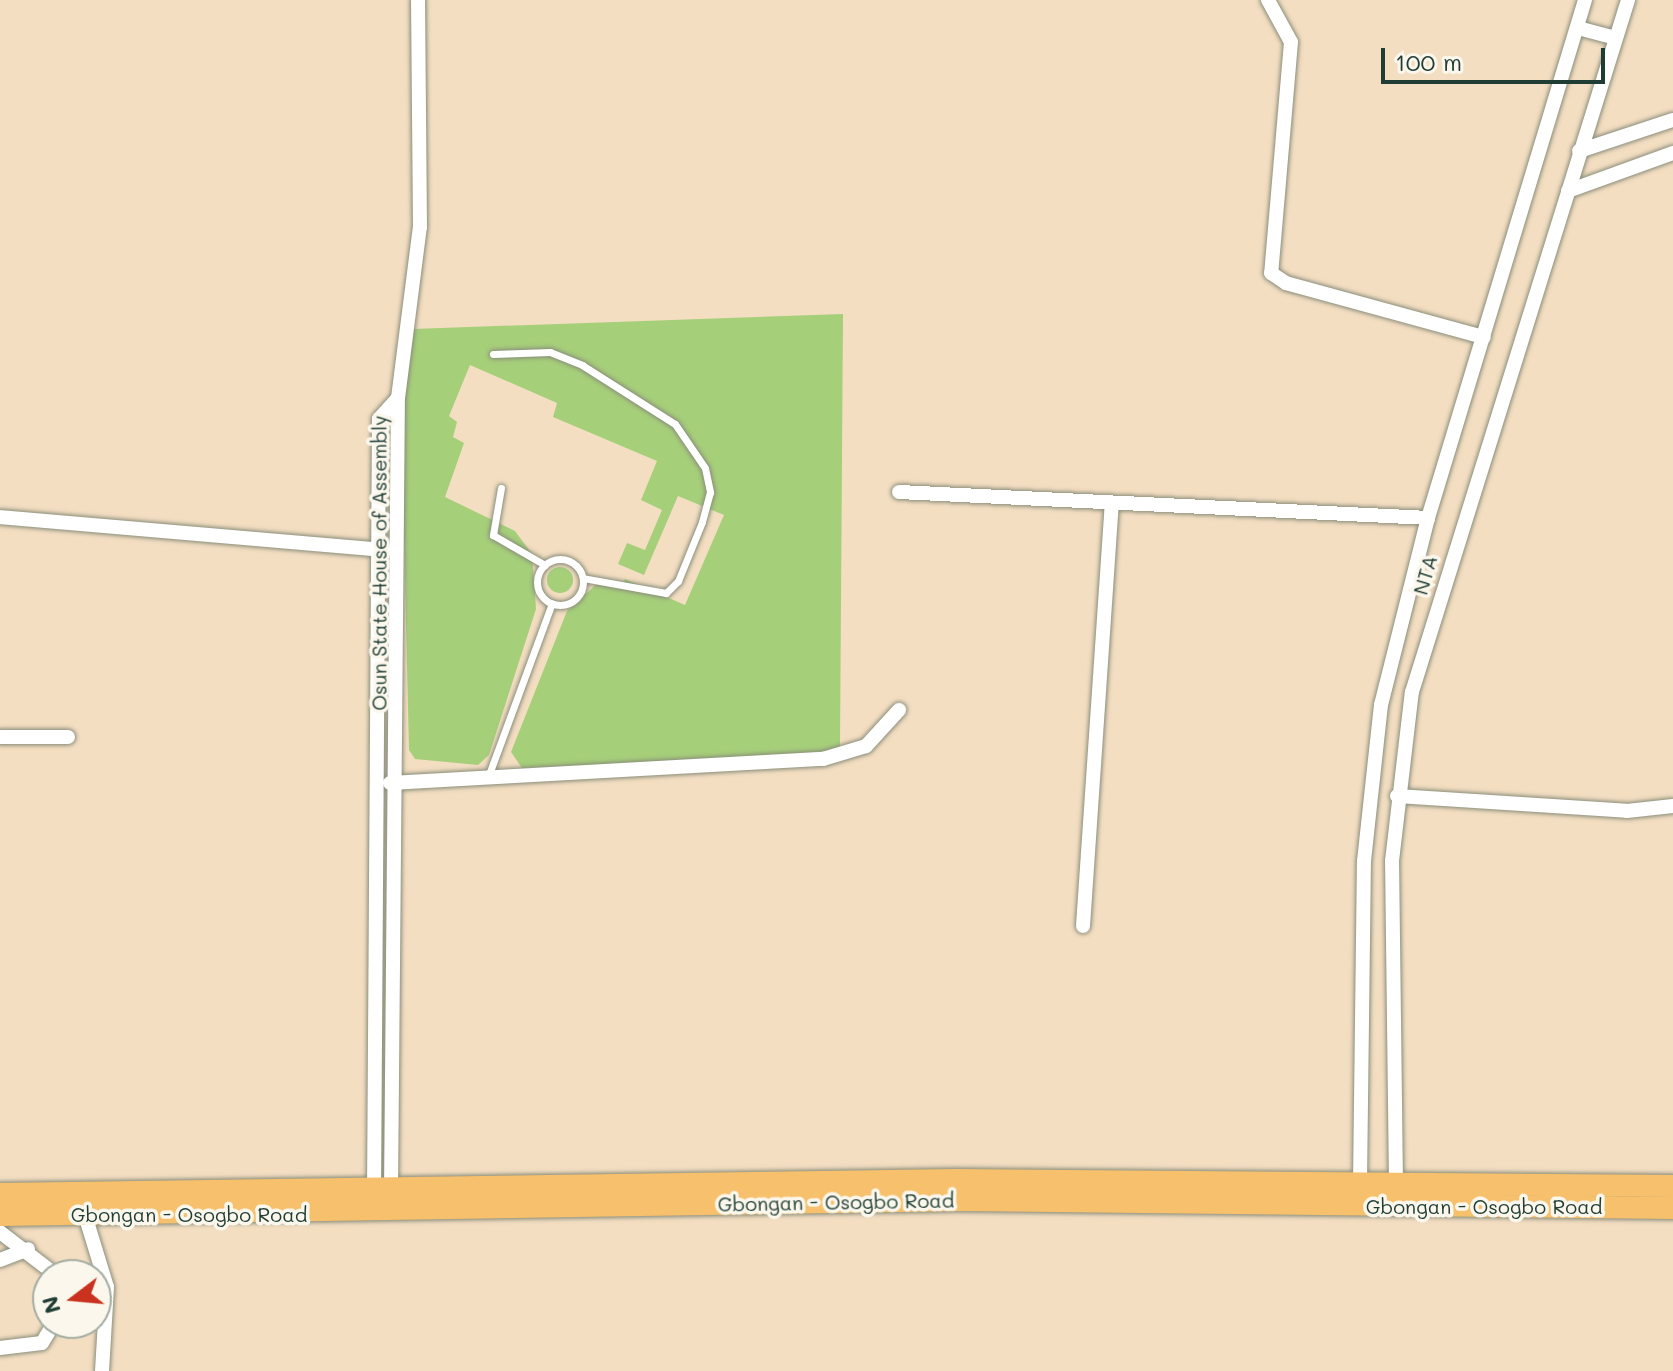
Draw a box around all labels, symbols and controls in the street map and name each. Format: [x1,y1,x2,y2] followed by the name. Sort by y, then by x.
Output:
[1385,32,1609,82] scale bar
[1395,46,1462,77] text: 100 m
[367,415,391,711] street label: Osun State House of Assembly
[1408,553,1442,597] street label: NTA
[717,1188,955,1216] street label: Gbongan - Osogbo Road
[1366,1194,1602,1218] street label: Gbongan - Osogbo Road
[71,1202,307,1226] street label: Gbongan - Osogbo Road
[32,1259,112,1339] north arrow
[34,1293,67,1317] text: N

